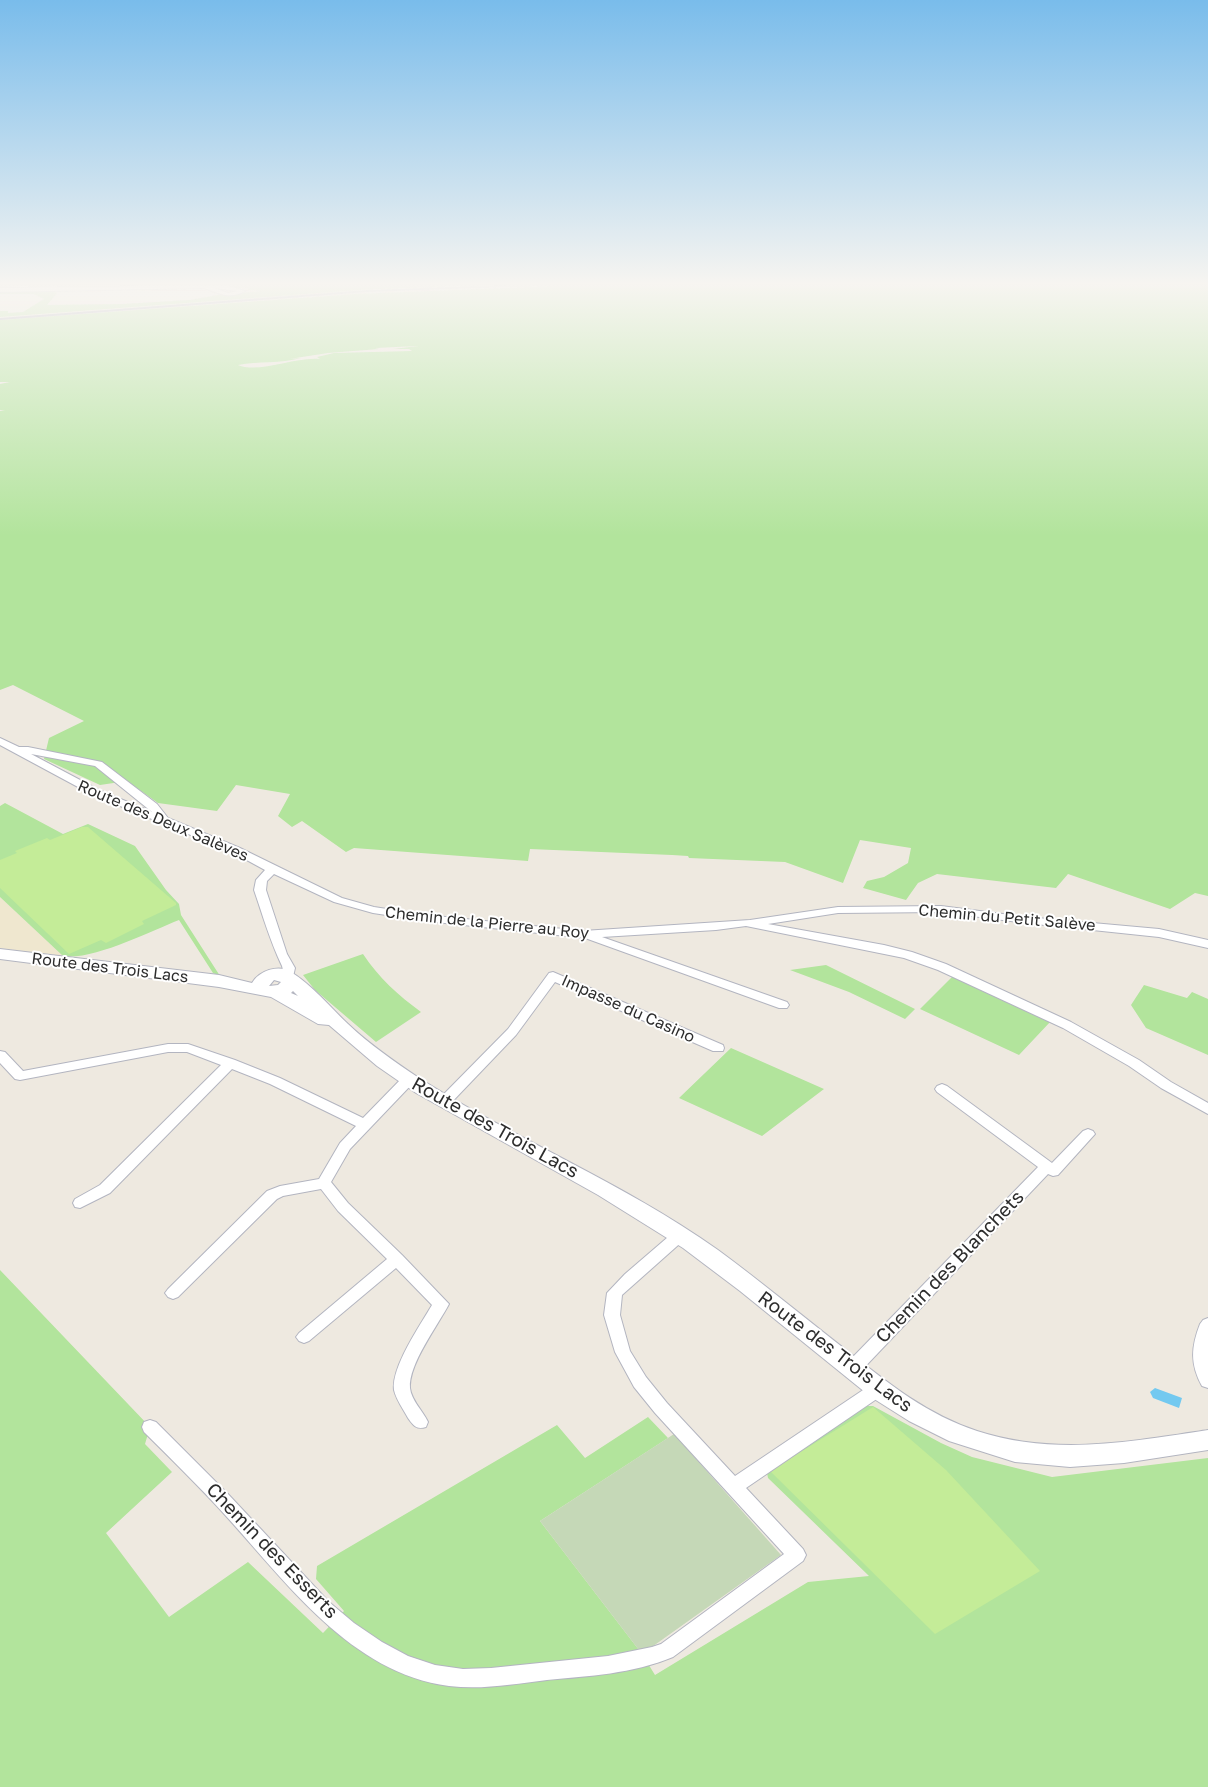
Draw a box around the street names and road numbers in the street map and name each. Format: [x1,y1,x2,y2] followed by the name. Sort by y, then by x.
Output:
[75,776,251,866] street label: Route des Deux Salèves
[918,901,1096,935] street label: Chemin du Petit Salève
[384,903,590,943] street label: Chemin de la Pierre au Roy
[31,949,189,987] street label: Route des Trois Lacs
[558,971,698,1047] street label: Impasse du Casino
[408,1073,582,1183] street label: Route des Trois Lacs
[871,1186,1029,1348] street label: Chemin des Blanchets
[753,1287,917,1417] street label: Route des Trois Lacs
[201,1478,343,1624] street label: Chemin des Esserts

